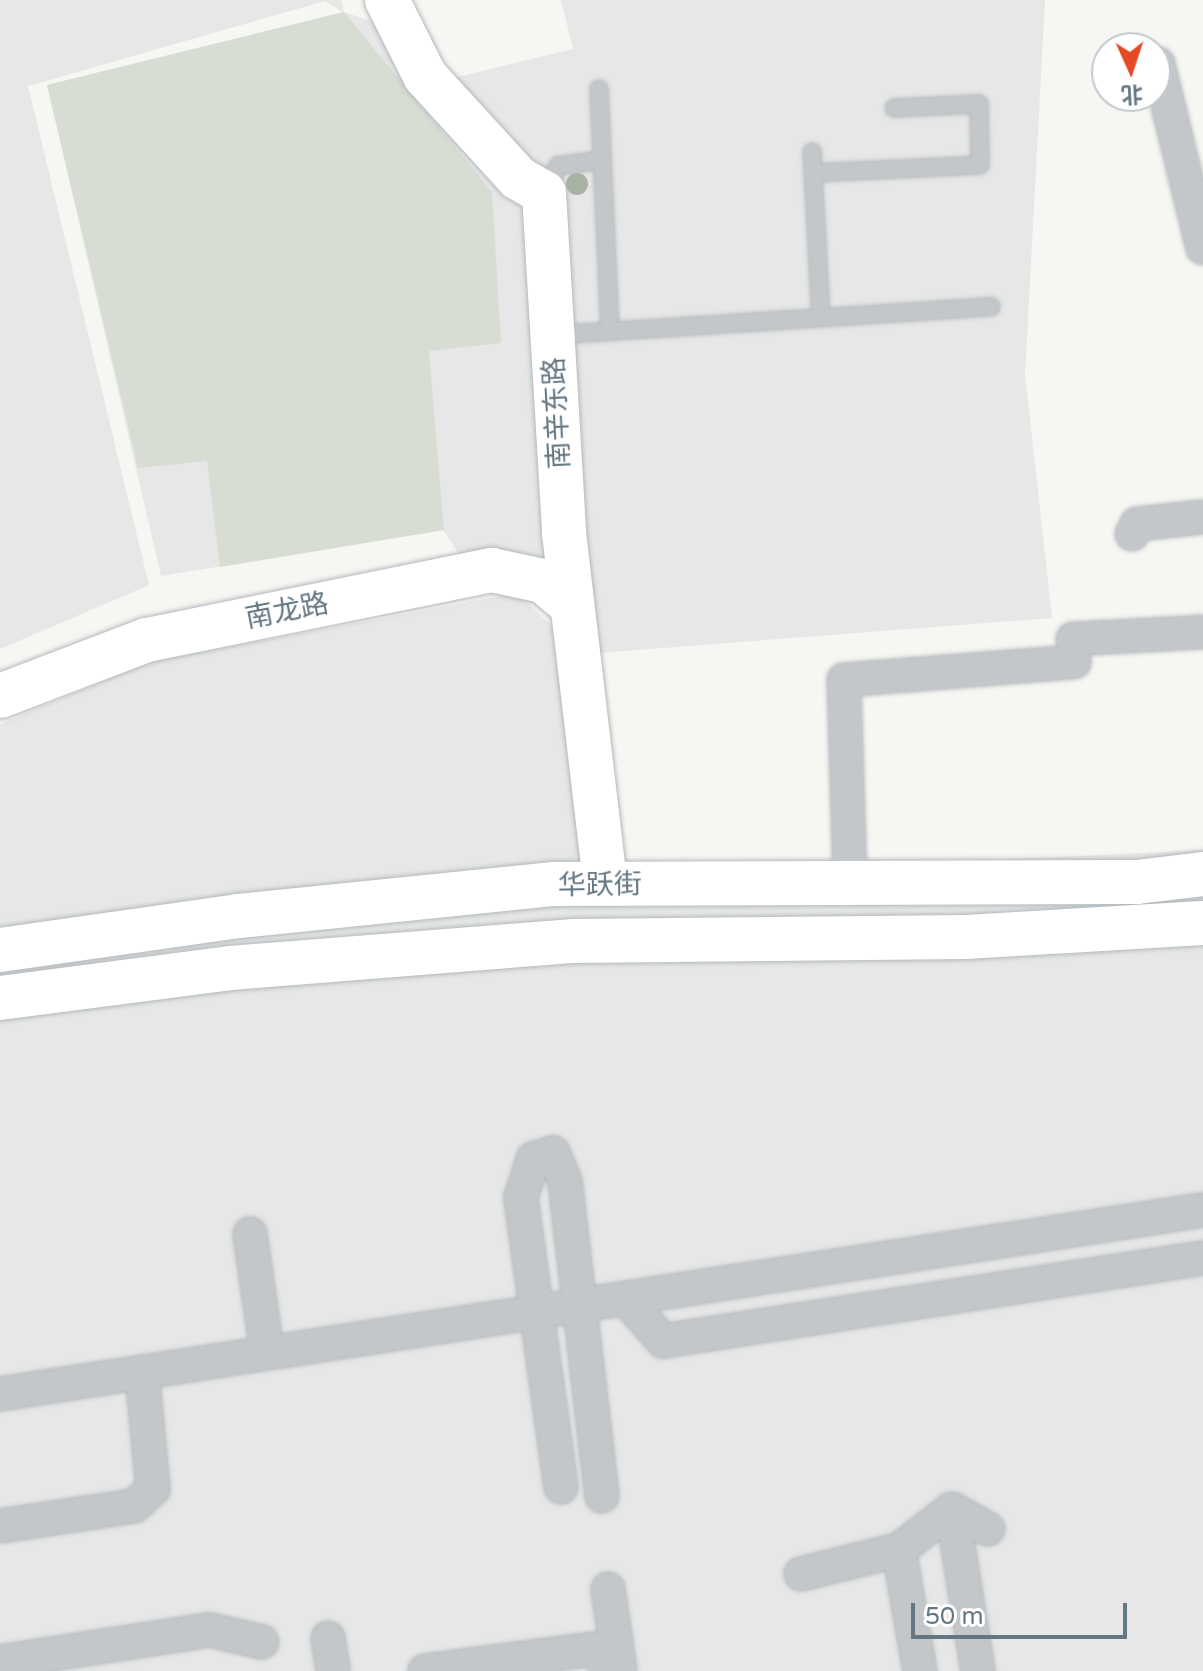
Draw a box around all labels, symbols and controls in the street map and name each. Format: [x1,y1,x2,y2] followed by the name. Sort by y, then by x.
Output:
[1091,32,1171,112] north arrow
[1120,80,1144,108] text: 北
[537,356,577,470] street label: 南辛东路
[243,586,331,636] street label: 南龙路
[558,867,642,903] street label: 华跃街
[915,1587,1131,1637] scale bar
[925,1602,983,1631] text: 50 m

